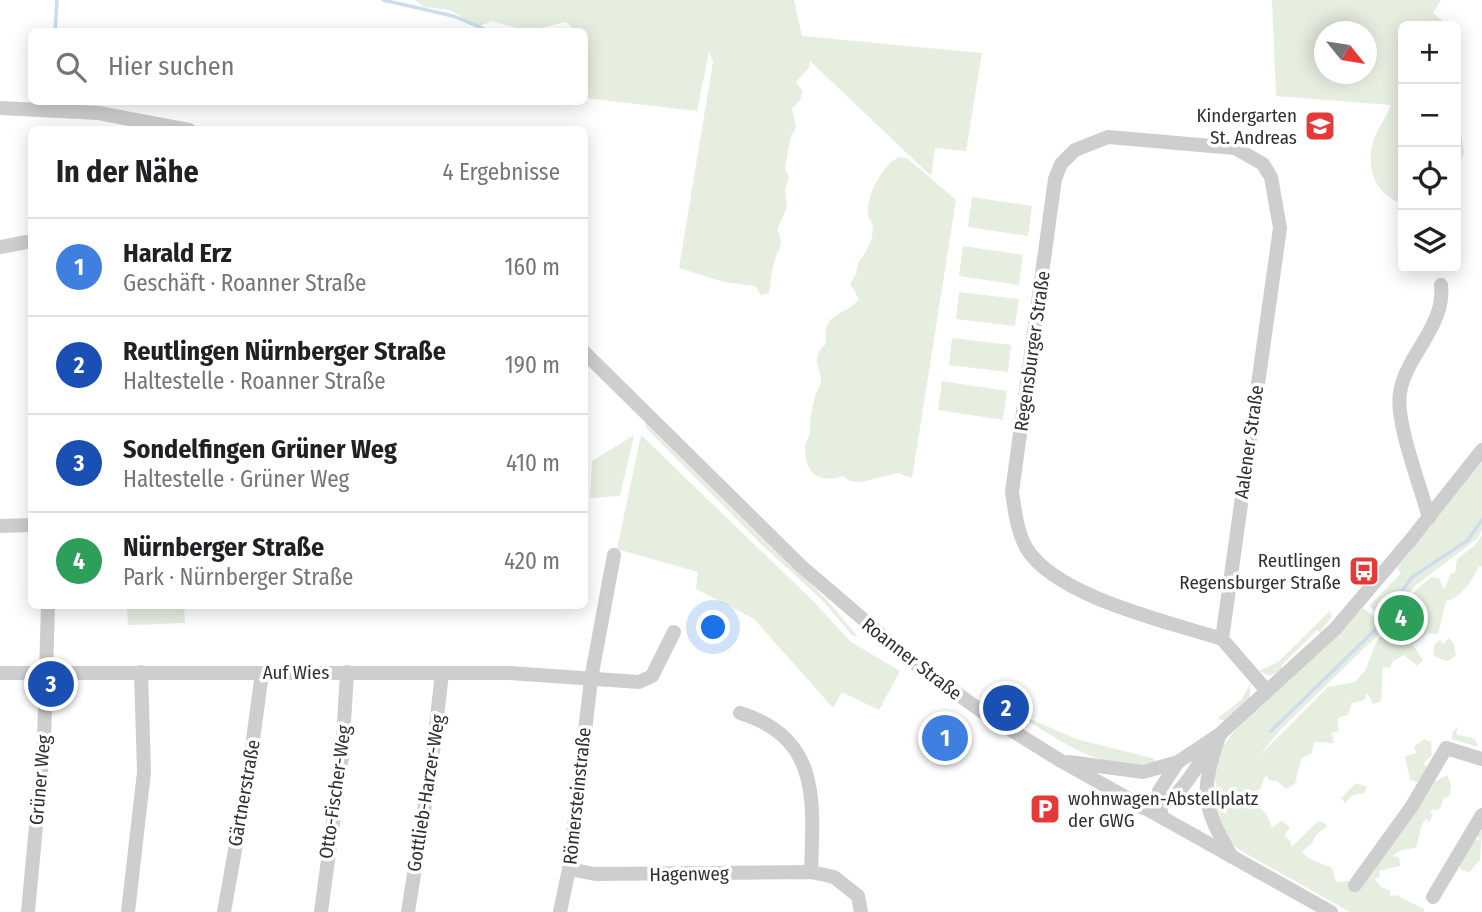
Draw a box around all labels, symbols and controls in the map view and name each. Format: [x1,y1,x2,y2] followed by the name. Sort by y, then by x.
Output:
[1314,21,1377,84] north arrow
[1398,21,1461,273] map controls
[1398,21,1461,84] button: +
[28,28,588,105] search box
[52,48,90,86] icon: search
[108,51,234,82] text: Hier suchen
[1398,84,1461,147] button: −
[1196,104,1297,149] place label: Kindergarten St. Andreas
[1303,109,1337,143] school or university icon: Kindergarten St. Andreas
[1398,147,1461,210] button: locate
[56,154,199,190] text: In der Nähe
[442,158,560,186] text: 4 Ergebnisse
[1398,210,1461,273] button: layers
[123,238,232,269] text: Harald Erz
[74,253,84,281] text: 1
[505,253,560,281] text: 160 m
[123,269,366,297] text: Geschäft · Roanner Straße
[1009,269,1055,433] street label: Regensburger Straße
[123,336,446,367] text: Reutlingen Nürnberger Straße
[74,351,84,379] text: 2
[505,351,560,379] text: 190 m
[123,367,386,395] text: Haltestelle · Roanner Straße
[1230,384,1268,500] street label: Aalener Straße
[123,434,397,465] text: Sondelfingen Grüner Weg
[74,449,84,477] text: 3
[506,449,560,477] text: 410 m
[123,465,349,493] text: Haltestelle · Grüner Weg
[123,532,324,563] text: Nürnberger Straße
[73,547,85,575] text: 4
[504,547,560,575] text: 420 m
[1179,549,1341,594] place label: Reutlingen Regensburger Straße
[1347,554,1381,588] bus stop icon: Reutlingen Regensburger Straße
[123,563,353,591] text: Park · Nürnberger Straße
[1378,592,1424,644] pin: 4
[696,610,730,644] your location
[858,613,966,705] street label: Roanner Straße
[28,658,74,710] pin: 3
[263,661,329,684] street label: Auf Wies
[983,682,1029,734] pin: 2
[922,712,968,764] pin: 1
[402,713,450,873] street label: Gottlieb-Harzer-Weg
[314,724,356,860] street label: Otto-Fischer-Weg
[558,726,596,866] street label: Römersteinstraße
[25,734,55,826] street label: Grüner Weg
[223,738,265,848] street label: Gärtnerstraße
[1068,787,1259,832] place label: wohnwagen-Abstellplatz der GWG
[1028,792,1062,826] parking icon: wohnwagen-Abstellplatz der GWG
[649,862,729,886] street label: Hagenweg

